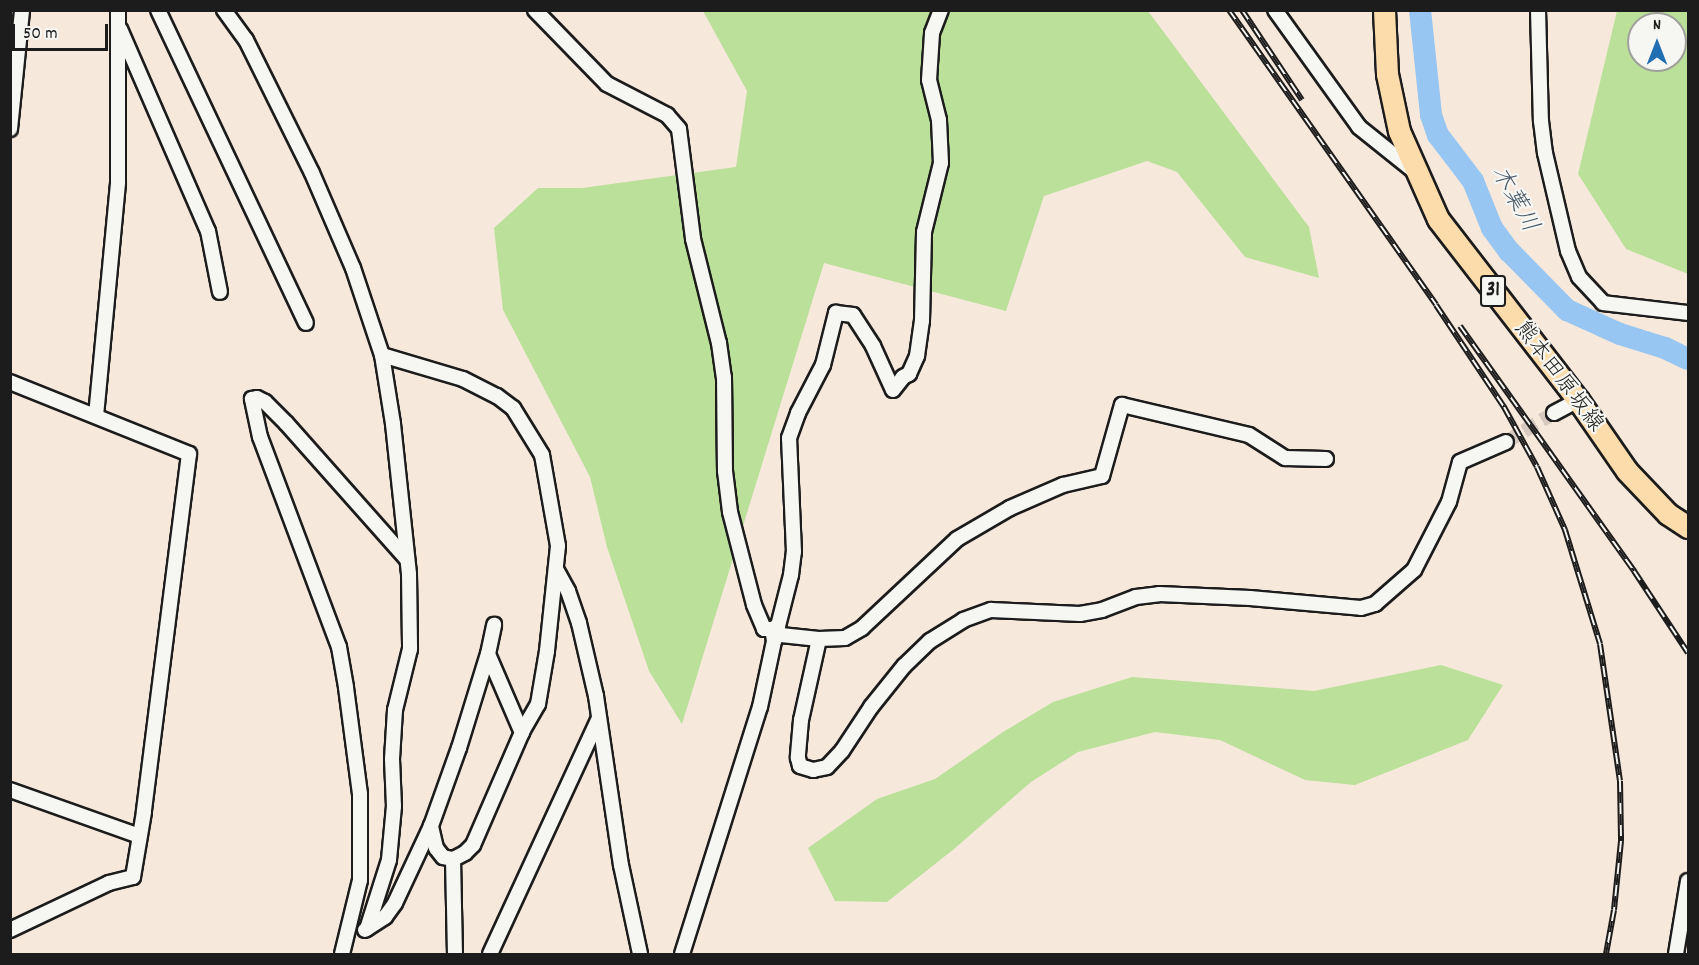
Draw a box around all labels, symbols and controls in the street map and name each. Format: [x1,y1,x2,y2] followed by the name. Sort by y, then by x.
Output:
[15,12,111,50] scale bar
[1627,12,1687,72] north arrow
[1653,14,1661,37] text: N
[23,22,58,47] text: 50 m
[1483,162,1543,238] water label: 木葉川
[1480,273,1506,309] road number: 31
[1508,316,1608,438] street label: 熊本田原坂線

